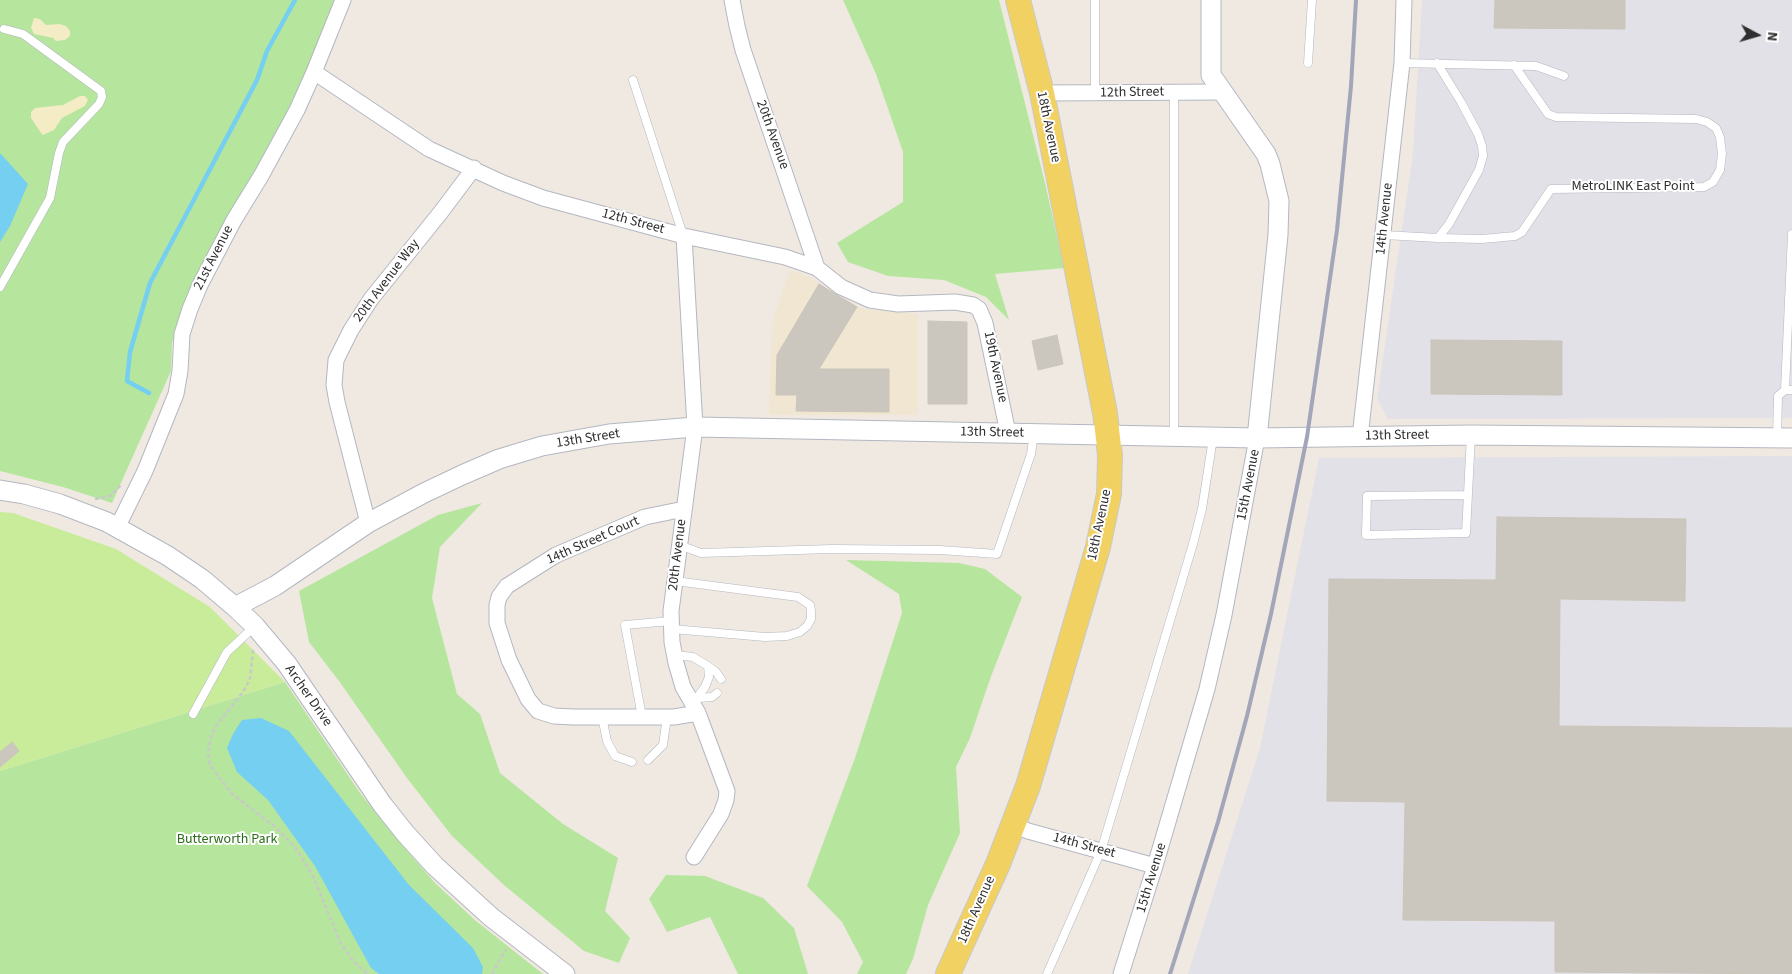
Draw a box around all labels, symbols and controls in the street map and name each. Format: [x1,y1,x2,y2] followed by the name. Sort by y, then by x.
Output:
[1732,10,1782,60] north arrow
[1761,31,1782,42] text: N
[1100,84,1164,102] street label: 12th Street
[1032,90,1064,164] street label: 18th Avenue
[752,98,792,172] street label: 20th Avenue
[1571,179,1695,195] street label: MetroLINK East Point
[1373,182,1397,256] street label: 14th Avenue
[600,206,666,238] street label: 12th Street
[191,223,237,293] street label: 21st Avenue
[350,236,424,326] street label: 20th Avenue Way
[979,330,1011,404] street label: 19th Avenue
[960,424,1024,442] street label: 13th Street
[555,426,621,452] street label: 13th Street
[1365,427,1429,445] street label: 13th Street
[1234,448,1264,522] street label: 15th Avenue
[1084,488,1116,562] street label: 18th Avenue
[544,513,642,569] street label: 14th Street Court
[665,518,691,592] street label: 20th Avenue
[281,662,335,730] street label: Archer Drive
[1051,830,1117,862] street label: 14th Street
[177,832,277,848] park label: Butterworth Park
[1133,841,1171,915] street label: 15th Avenue
[955,874,999,946] street label: 18th Avenue

